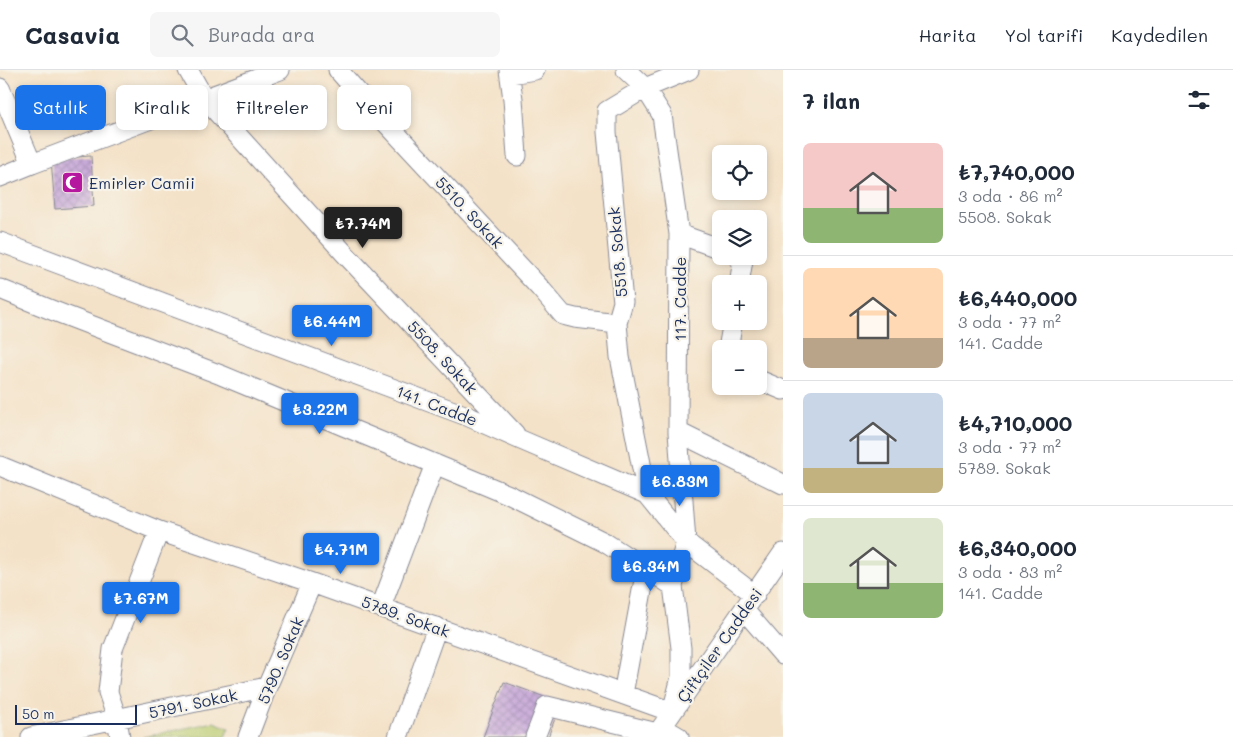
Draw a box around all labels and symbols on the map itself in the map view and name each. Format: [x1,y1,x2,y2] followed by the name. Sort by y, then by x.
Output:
[61,170,85,194] mosque icon: Emirler Camii
[89,172,195,193] place label: Emirler Camii
[431,172,509,252] street label: 5510. Sokak
[322,206,404,249] pin: ₺7.74M
[603,206,631,298] street label: 5518. Sokak
[669,257,690,341] street label: 117. Cadde
[291,304,373,347] pin: ₺6.44M
[403,316,483,398] street label: 5508. Sokak
[393,380,481,430] street label: 141. Cadde
[279,392,361,435] pin: ₺3.22M
[639,464,721,507] pin: ₺6.83M
[300,532,382,575] pin: ₺4.71M
[610,550,692,592] pin: ₺6.34M
[100,582,182,624] pin: ₺7.67M
[672,584,766,706] street label: Çiftçiler Caddesi
[359,590,453,642] street label: 5789. Sokak
[252,613,308,707] street label: 5790. Sokak
[147,683,239,723] street label: 5791. Sokak
[15,702,138,725] scale bar

